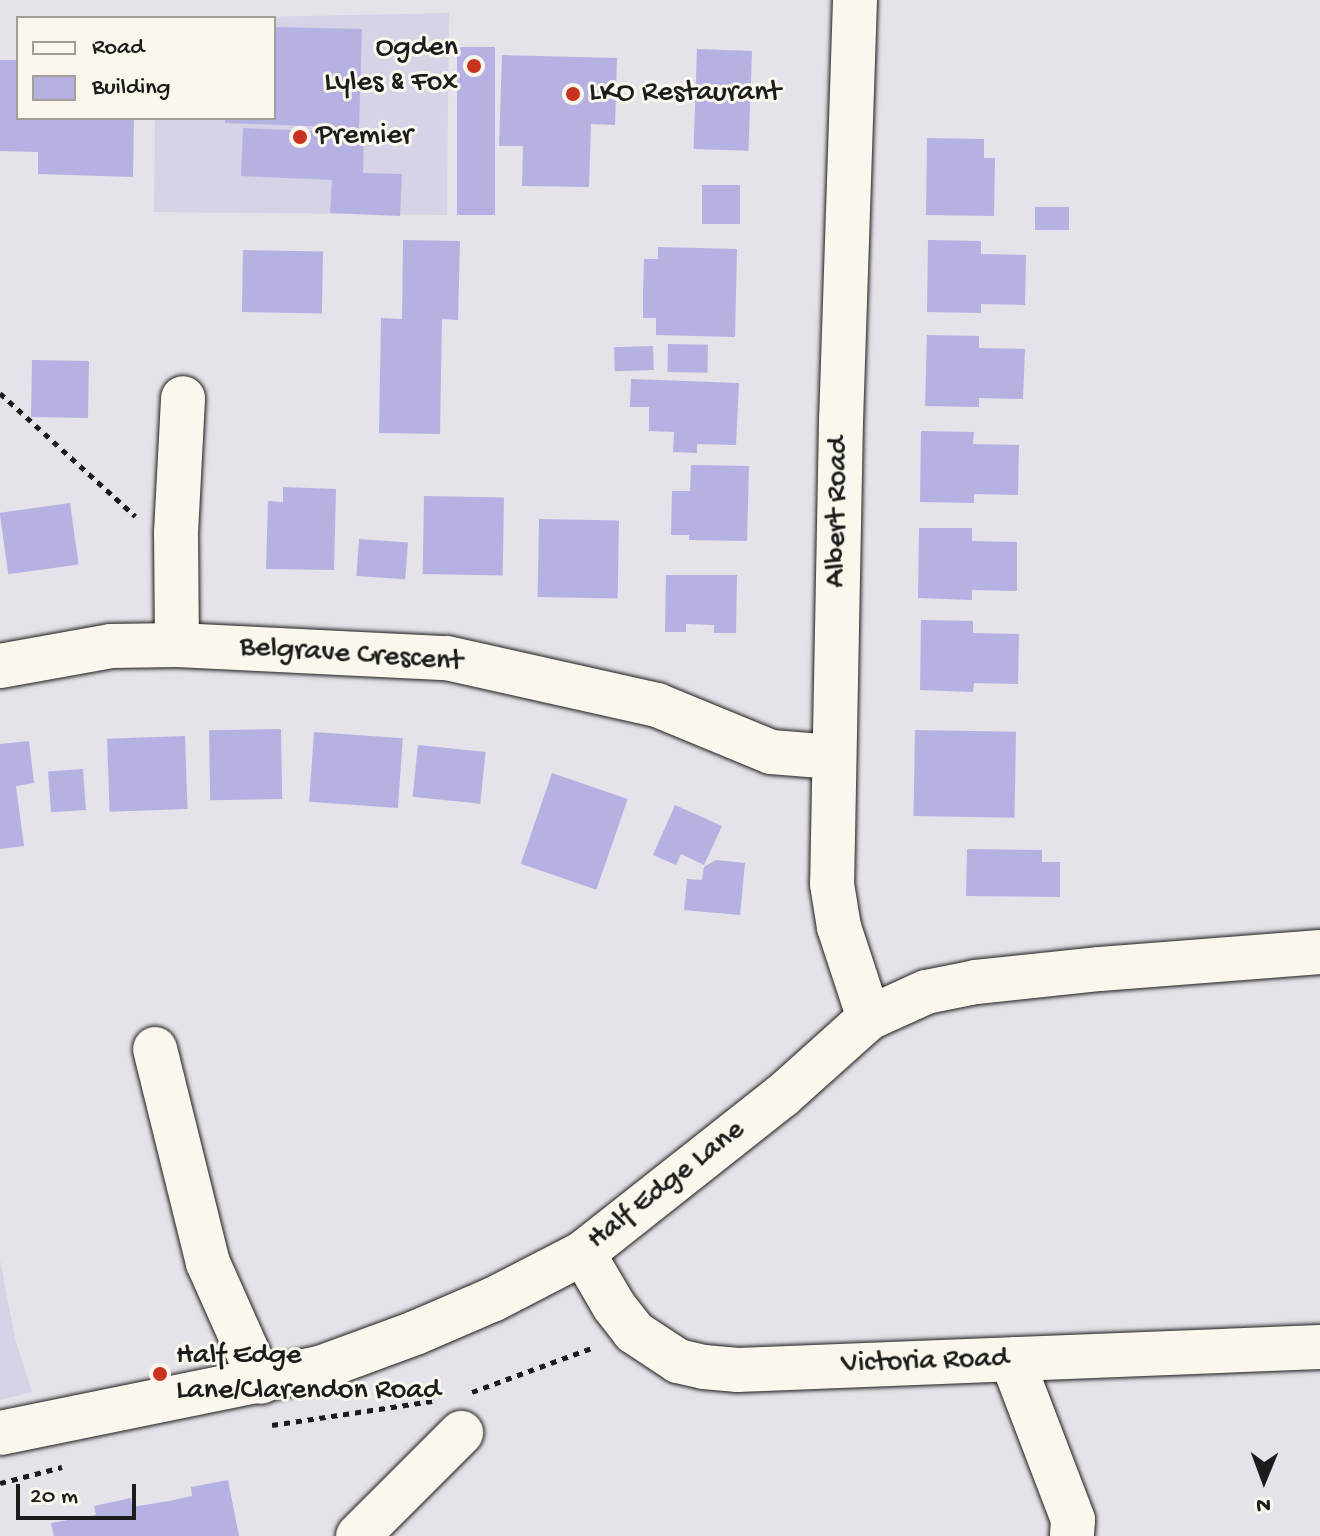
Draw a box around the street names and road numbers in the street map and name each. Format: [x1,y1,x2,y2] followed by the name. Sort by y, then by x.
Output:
[820,436,858,588] street label: Albert Road
[238,630,464,682] street label: Belgrave Crescent
[581,1113,753,1259] street label: Half Edge Lane
[841,1342,1009,1384] street label: Victoria Road

